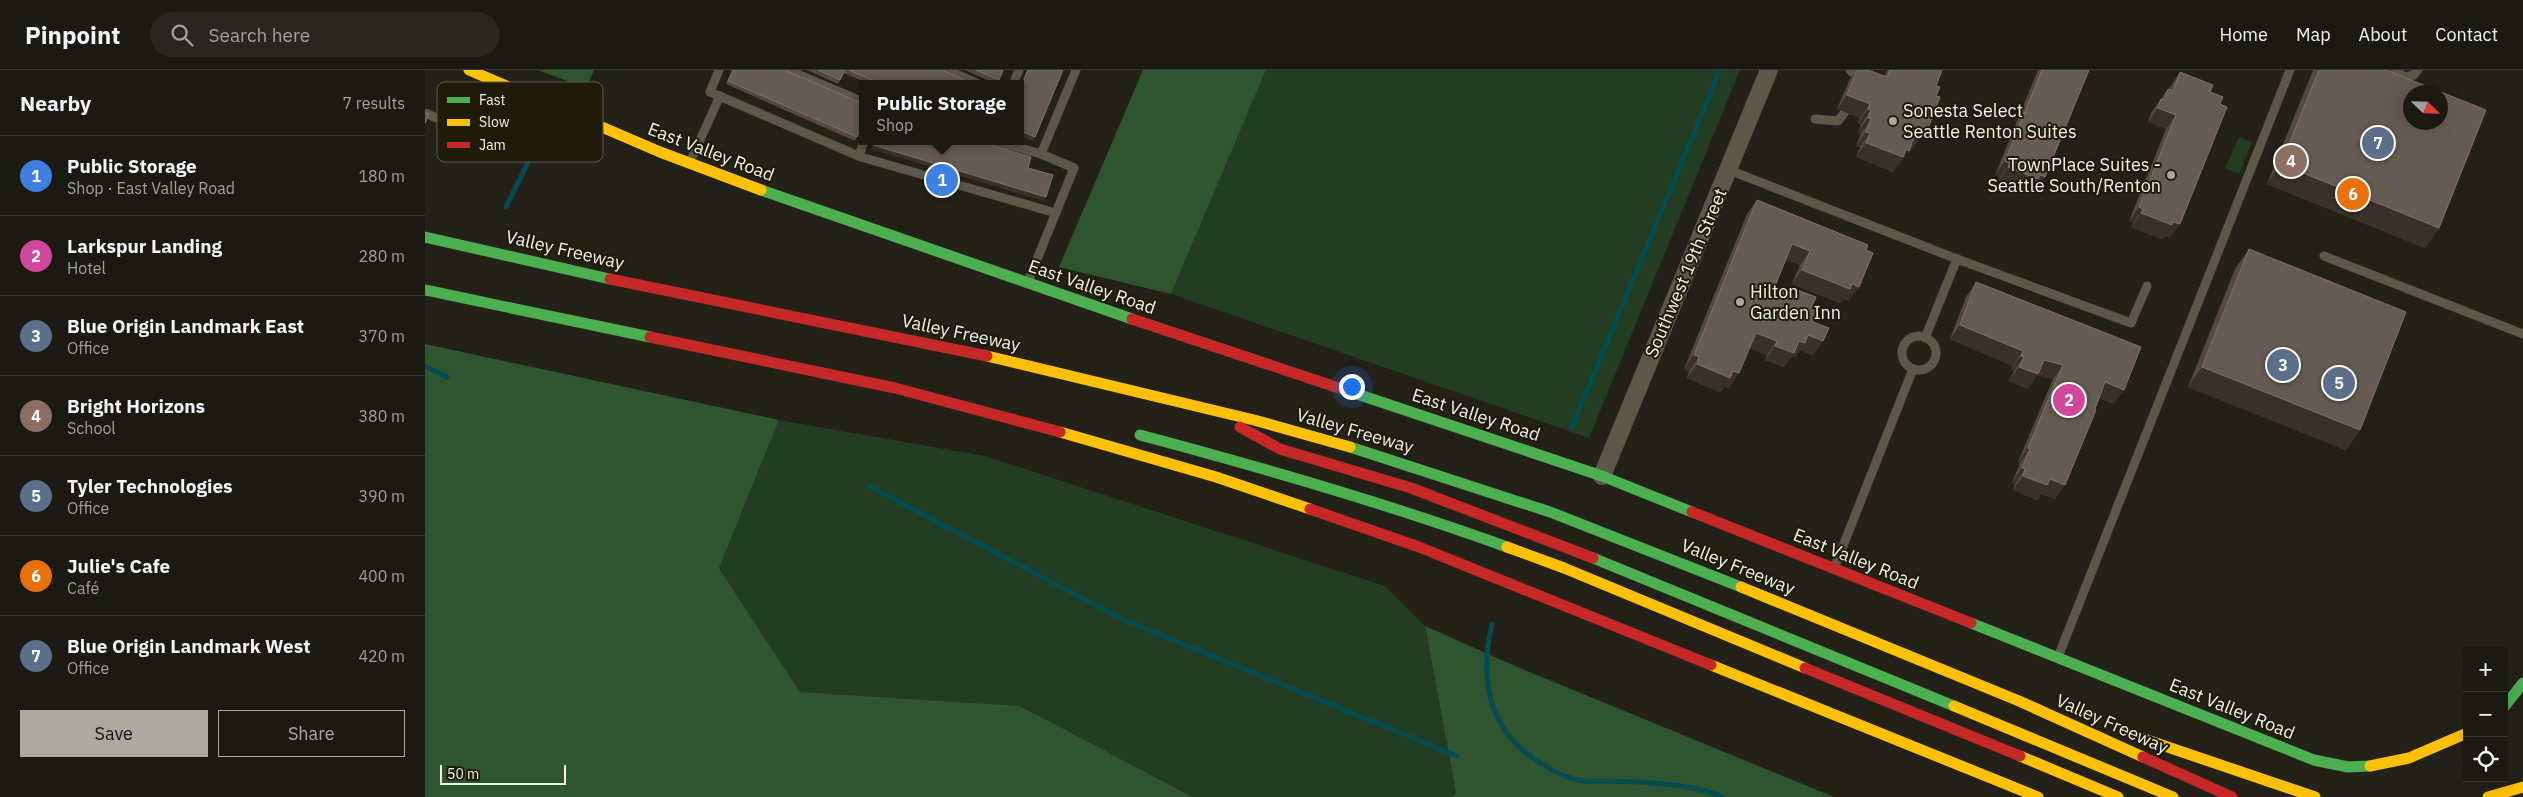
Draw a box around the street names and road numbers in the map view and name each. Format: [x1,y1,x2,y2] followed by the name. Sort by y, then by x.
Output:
[645,117,778,186] street label: East Valley Road
[1639,185,1732,361] street label: Southwest 19th Street
[504,225,627,274] street label: Valley Freeway
[1025,254,1159,319] street label: East Valley Road
[900,309,1023,356] street label: Valley Freeway
[1409,383,1543,446] street label: East Valley Road
[1294,403,1416,458] street label: Valley Freeway
[1790,523,1922,594] street label: East Valley Road
[1678,533,1799,600] street label: Valley Freeway
[2166,673,2298,744] street label: East Valley Road
[2052,688,2172,759] street label: Valley Freeway

